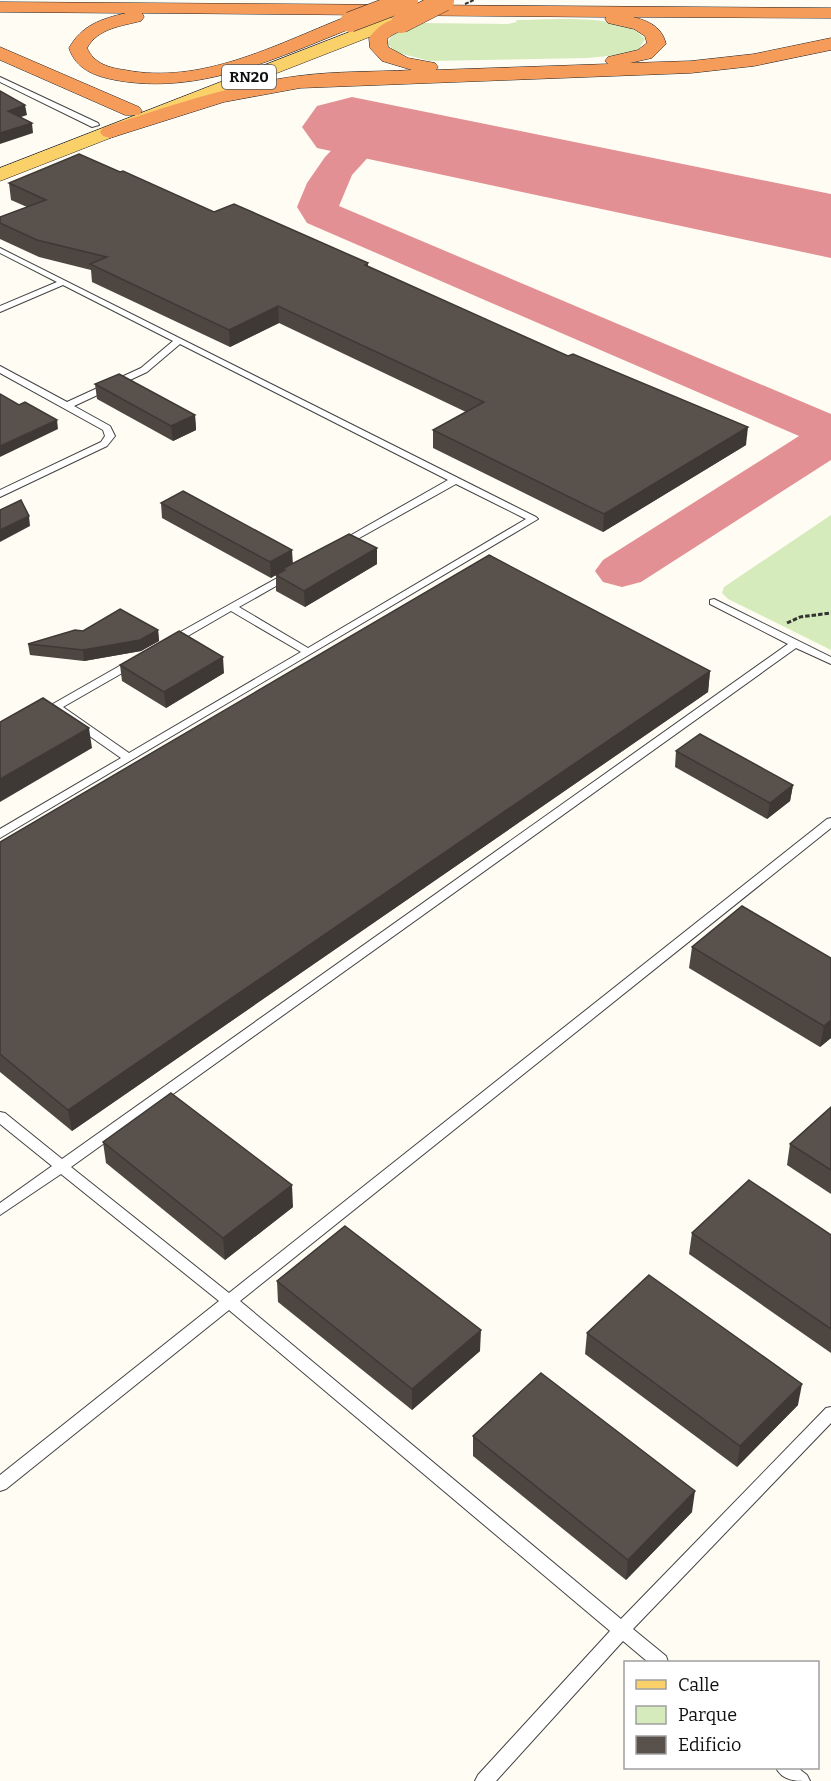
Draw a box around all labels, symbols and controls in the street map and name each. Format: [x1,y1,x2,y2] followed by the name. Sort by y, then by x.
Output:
[222,65,276,89] road number: RN20
[624,1661,819,1769] legend
[678,1674,719,1696] text: Calle
[678,1704,737,1726] text: Parque
[678,1734,741,1756] text: Edificio

